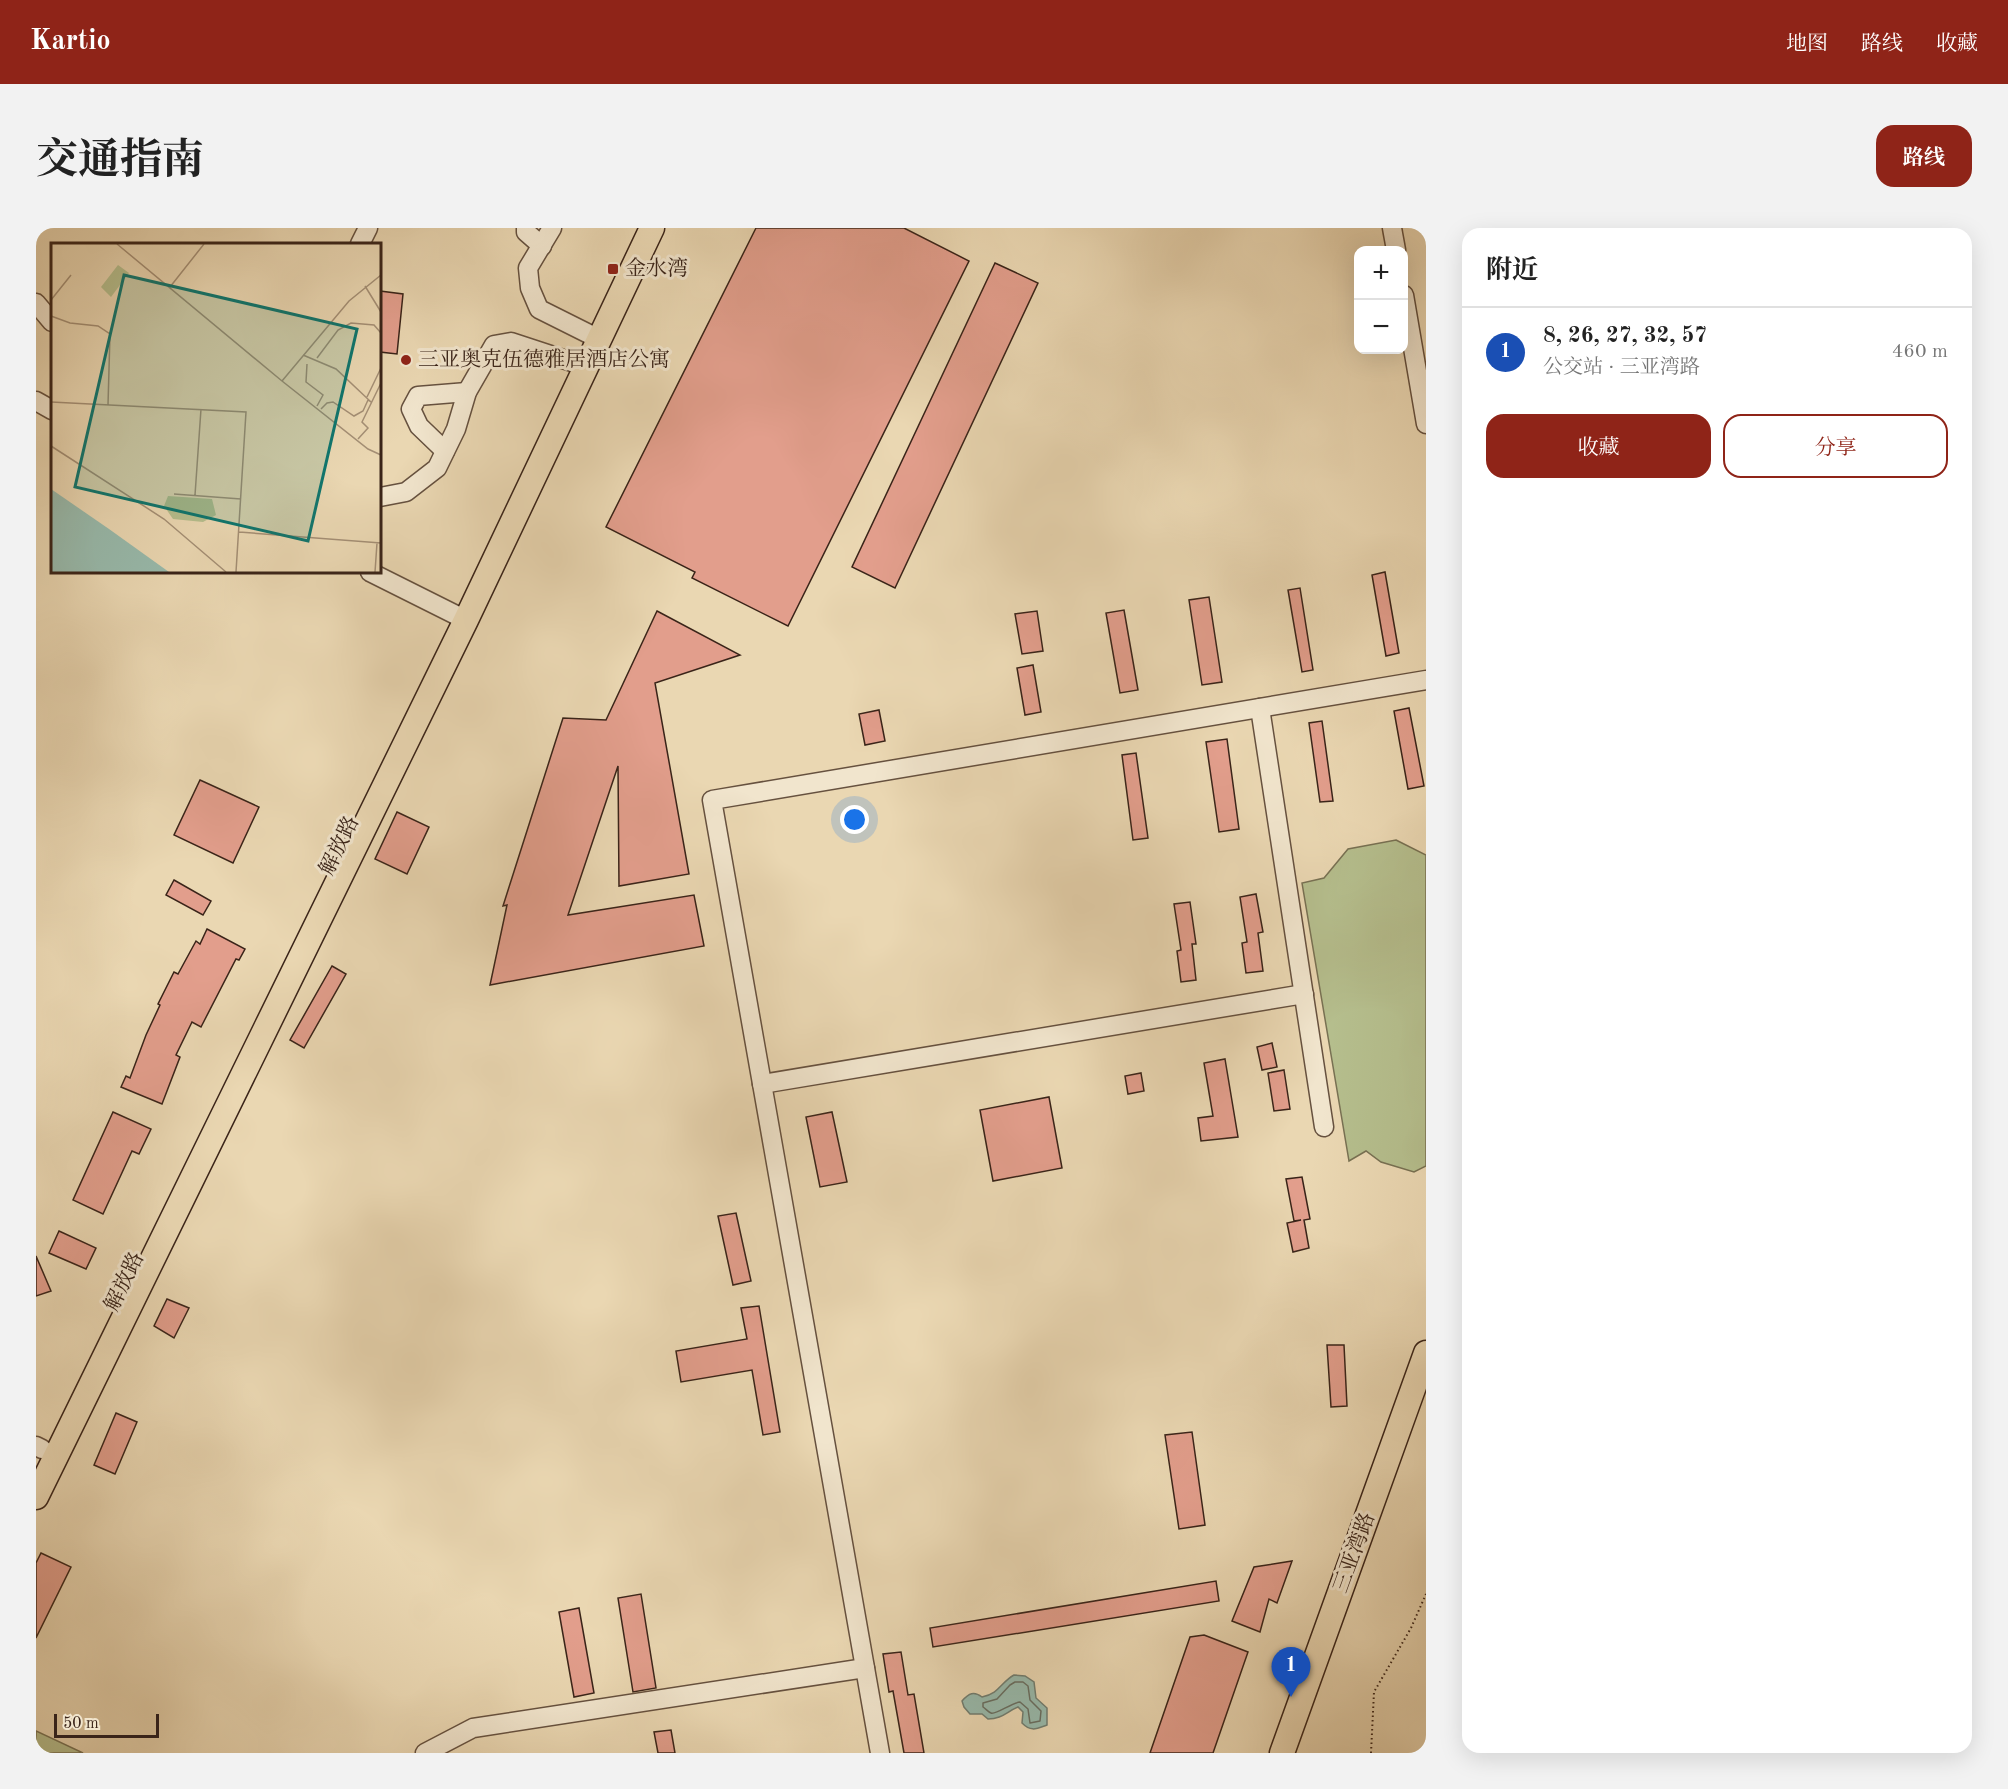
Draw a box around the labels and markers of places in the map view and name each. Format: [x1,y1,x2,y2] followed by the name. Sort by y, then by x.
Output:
[625,257,688,280] place label: 金水湾
[606,262,620,276] marker: 金水湾
[418,348,670,371] place label: 三亚奥克伍德雅居酒店公寓
[399,353,413,367] marker: 三亚奥克伍德雅居酒店公寓
[1272,1648,1310,1697] pin: 1

